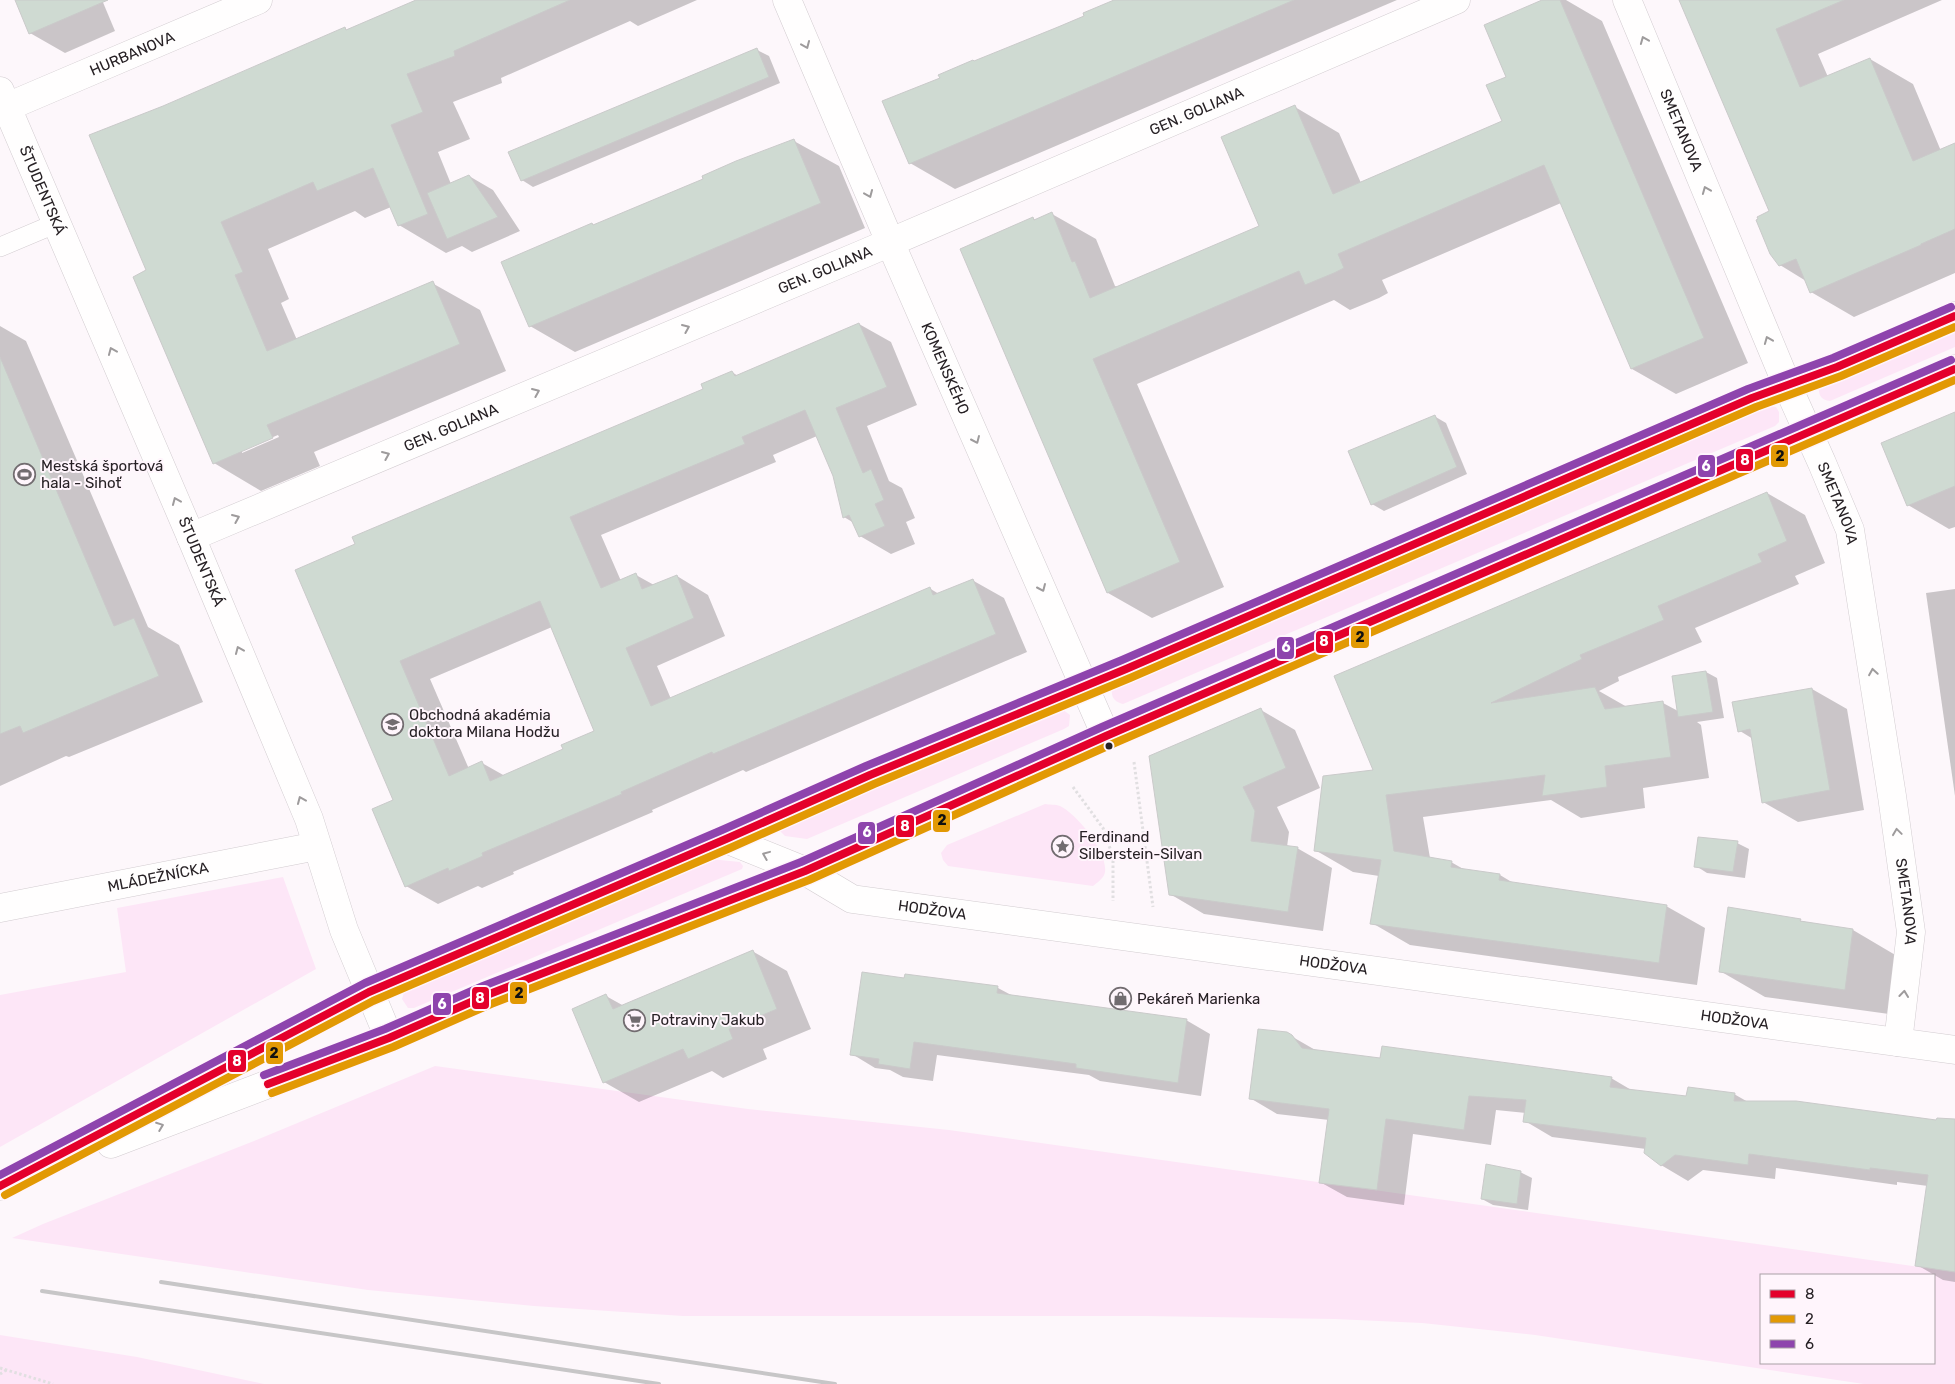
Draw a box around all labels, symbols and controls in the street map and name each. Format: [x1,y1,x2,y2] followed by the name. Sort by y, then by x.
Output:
[87,28,177,80] street label: HURBANOVA
[1640,36,1650,45] one-way arrow
[799,40,810,49] one-way arrow
[1147,83,1246,139] street label: GEN. GOLIANA
[1656,86,1706,174] street label: SMETANOVA
[15,143,70,238] street label: ŠTUDENTSKÁ
[1702,186,1712,195] one-way arrow
[863,189,874,198] one-way arrow
[775,242,875,298] street label: GEN. GOLIANA
[917,320,973,417] street label: KOMENSKÉHO
[681,324,689,334] one-way arrow
[1764,336,1775,345] one-way arrow
[107,347,118,356] one-way arrow
[531,387,540,398] one-way arrow
[401,400,501,455] street label: GEN. GOLIANA
[970,435,981,444] one-way arrow
[1770,444,1789,468] line badge: 2
[1735,448,1754,472] line badge: 8
[1775,448,1785,465] text: 2
[381,451,390,461] one-way arrow
[1740,452,1750,469] text: 8
[1697,454,1716,478] line badge: 6
[41,457,163,492] place label: Mestská športová hala - Sihoť
[1701,458,1711,475] text: 6
[1814,459,1861,546] street label: SMETANOVA
[13,463,37,487] sports icon: Mestská športová hala - Sihoť
[171,497,182,506] one-way arrow
[175,514,228,609] street label: ŠTUDENTSKÁ
[232,514,240,524] one-way arrow
[1035,583,1046,592] one-way arrow
[1350,625,1370,649] line badge: 2
[1355,629,1365,646] text: 2
[1315,630,1334,654] line badge: 8
[1319,633,1329,650] text: 8
[1276,636,1295,660] line badge: 6
[1281,639,1291,656] text: 6
[234,646,245,655] one-way arrow
[1868,667,1878,676] one-way arrow
[409,706,560,741] place label: Obchodná akadémia doktora Milana Hodžu
[381,712,405,736] school or university icon: Obchodná akadémia doktora Milana Hodžu
[1104,741,1114,751] unlabelled marker
[297,796,308,805] one-way arrow
[932,809,951,833] line badge: 2
[937,812,947,829] text: 2
[895,814,915,838] line badge: 8
[900,818,910,835] text: 8
[857,821,876,845] line badge: 6
[862,824,872,841] text: 6
[1079,828,1202,863] place label: Ferdinand Silberstein-Silvan
[1892,828,1903,836] one-way arrow
[1051,834,1075,858] place icon: Ferdinand Silberstein-Silvan
[762,850,770,860] one-way arrow
[1892,857,1920,946] street label: SMETANOVA
[106,858,210,896] street label: MLÁDEŽNÍCKA
[897,896,968,924] street label: HODŽOVA
[1298,951,1369,979] street label: HODŽOVA
[509,981,528,1005] line badge: 2
[514,985,524,1002] text: 2
[471,986,490,1010] line badge: 8
[1109,987,1133,1011] shop icon: Pekáreň Marienka
[1898,989,1909,997] one-way arrow
[475,990,485,1007] text: 8
[1137,990,1260,1008] place label: Pekáreň Marienka
[432,992,452,1016] line badge: 6
[437,996,447,1013] text: 6
[1699,1006,1770,1033] street label: HODŽOVA
[623,1008,647,1032] supermarket icon: Potraviny Jakub
[651,1011,764,1029] place label: Potraviny Jakub
[265,1041,284,1065] line badge: 2
[269,1045,279,1062] text: 2
[227,1049,247,1073] line badge: 8
[232,1053,242,1070] text: 8
[155,1122,164,1132] one-way arrow
[1760,1274,1935,1364] legend
[1805,1285,1815,1303] text: 8
[1805,1310,1814,1328] text: 2
[1805,1335,1814,1353] text: 6

